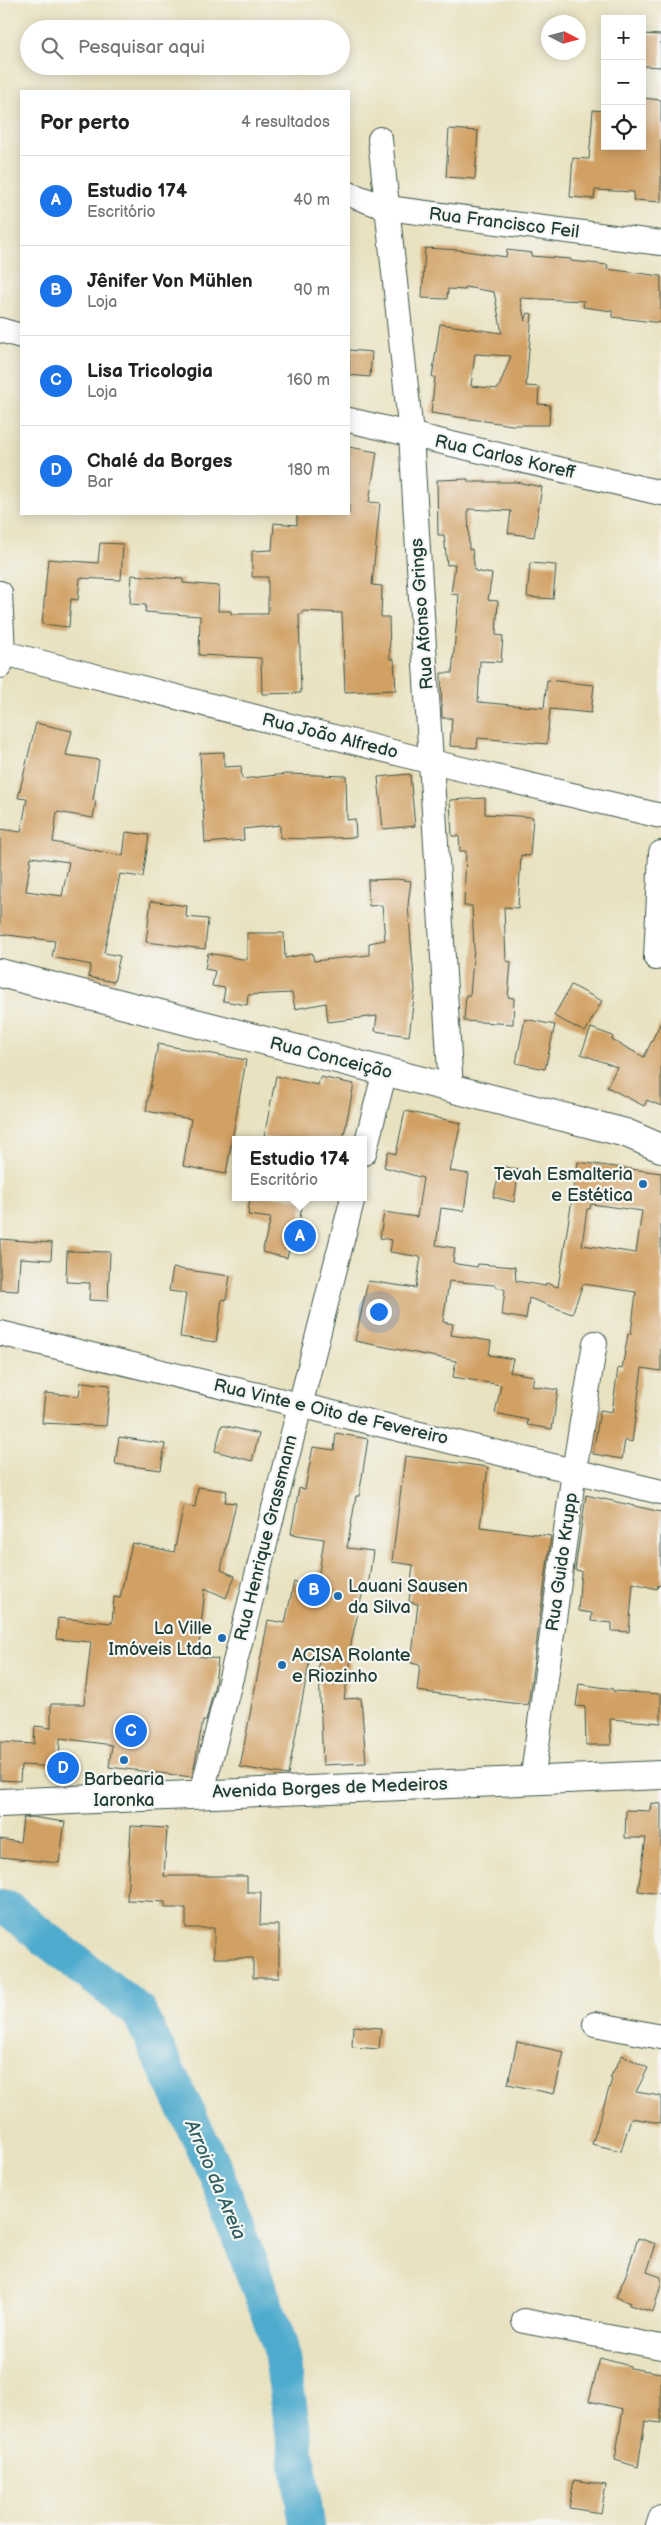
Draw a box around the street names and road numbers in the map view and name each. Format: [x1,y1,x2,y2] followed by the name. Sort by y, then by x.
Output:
[428,203,580,243] street label: Rua Francisco Feil
[433,431,577,483] street label: Rua Carlos Koreff
[406,537,438,690] street label: Rua Afonso Grings
[260,709,400,763] street label: Rua João Alfredo
[268,1033,394,1083] street label: Rua Conceição
[212,1375,450,1449] street label: Rua Vinte e Oito de Fevereiro
[230,1433,302,1643] street label: Rua Henrique Grassmann
[542,1491,582,1633] street label: Rua Guido Krupp
[212,1773,448,1803] street label: Avenida Borges de Medeiros

